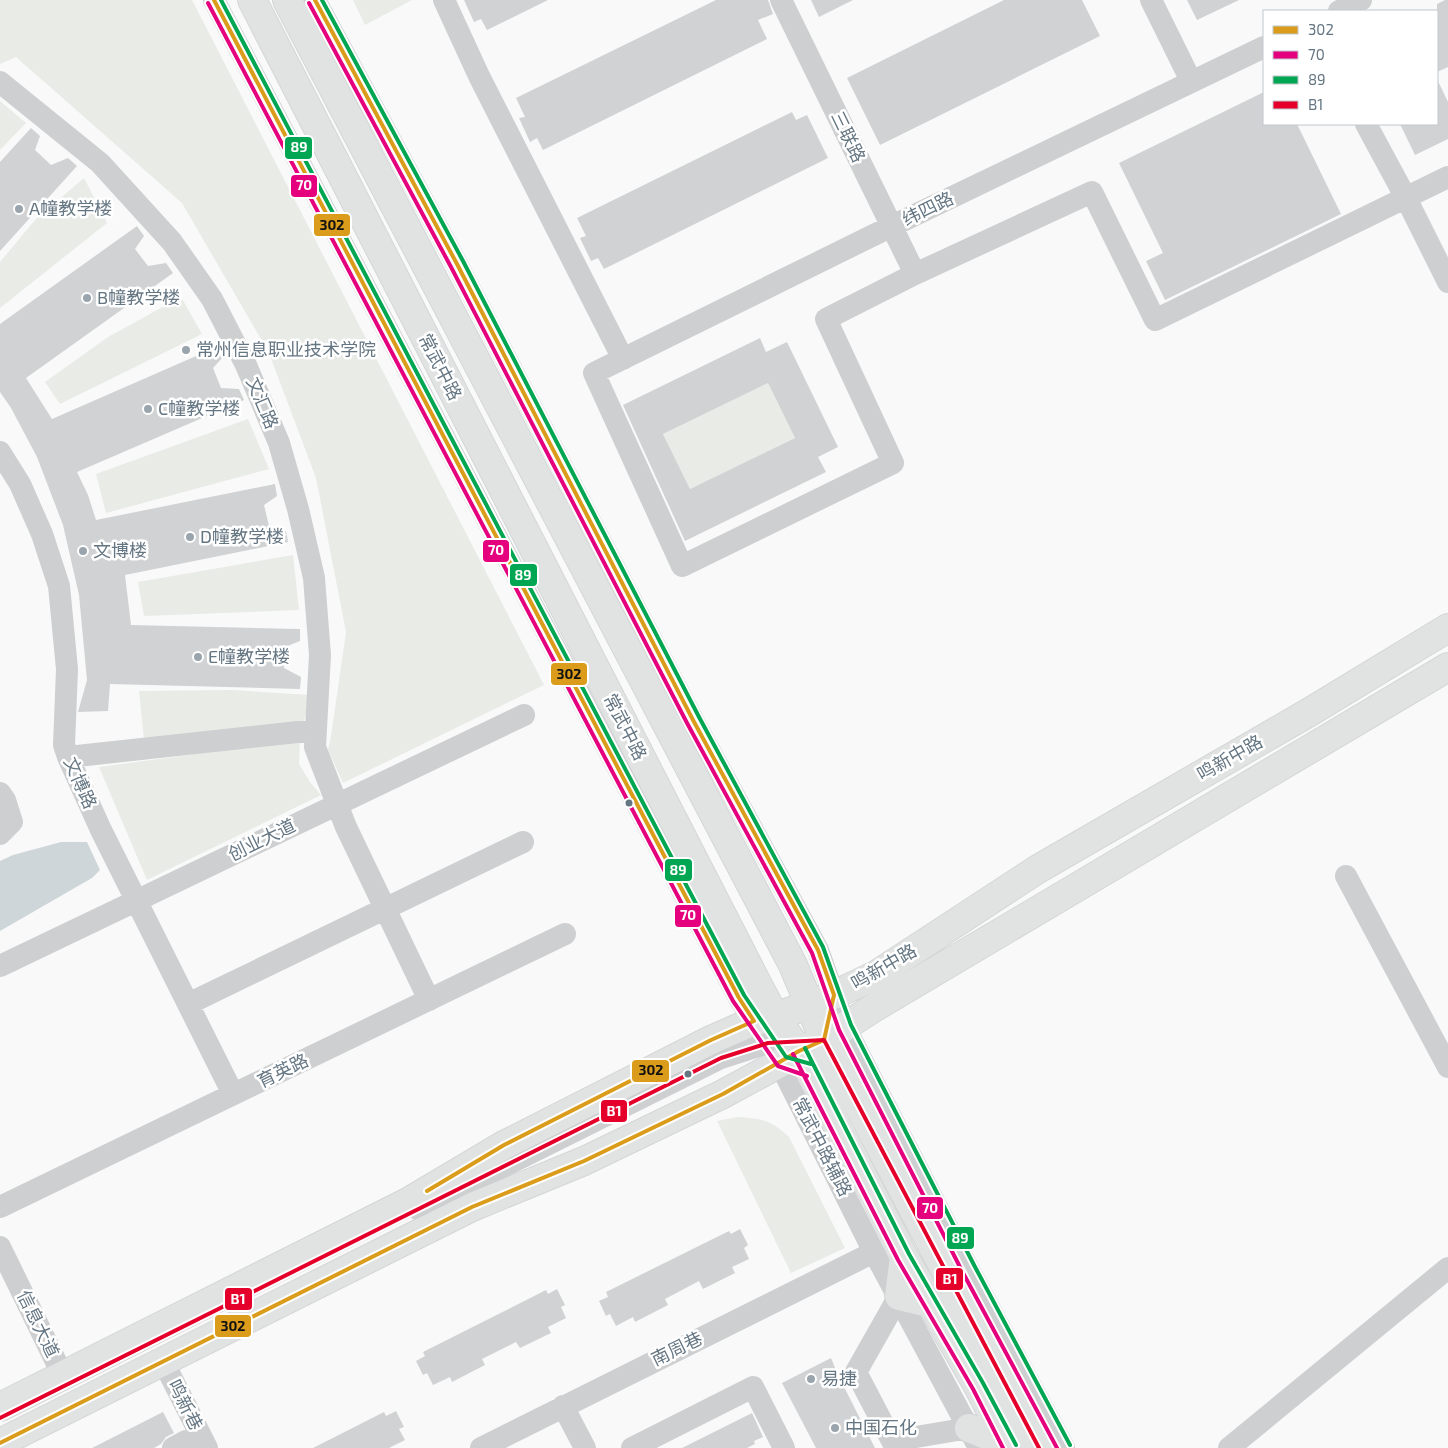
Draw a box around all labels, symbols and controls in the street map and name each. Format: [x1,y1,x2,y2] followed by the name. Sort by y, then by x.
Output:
[1263,10,1438,125] legend
[1308,20,1334,38] text: 302
[1308,45,1325,63] text: 70
[1308,70,1326,88] text: 89
[1308,95,1323,113] text: B1
[827,107,871,166] street label: 三联路
[284,136,313,160] line badge: 89
[291,138,307,155] text: 89
[290,174,318,198] line badge: 70
[296,176,312,193] text: 70
[898,186,957,230] street label: 纬四路
[29,197,112,219] place label: A幢教学楼
[13,203,25,215] marker: A幢教学楼
[313,213,351,237] line badge: 302
[320,216,344,233] text: 302
[97,286,180,308] place label: B幢教学楼
[81,292,93,304] marker: B幢教学楼
[415,329,467,404] street label: 常武中路
[196,338,376,360] place label: 常州信息职业技术学院
[180,344,192,356] marker: 常州信息职业技术学院
[242,373,284,432] street label: 文汇路
[158,397,240,419] place label: C幢教学楼
[142,403,154,415] marker: C幢教学楼
[200,525,284,547] place label: D幢教学楼
[184,531,196,543] marker: D幢教学楼
[93,539,147,561] place label: 文博楼
[482,539,510,563] line badge: 70
[488,541,504,558] text: 70
[77,545,89,557] marker: 文博楼
[509,563,538,587] line badge: 89
[515,566,531,583] text: 89
[208,645,290,667] place label: E幢教学楼
[192,651,204,663] marker: E幢教学楼
[550,662,588,686] line badge: 302
[557,665,581,682] text: 302
[600,689,652,764] street label: 常武中路
[1193,730,1266,785] street label: 鸣新中路
[60,753,102,812] street label: 文博路
[624,798,634,808] unlabelled marker
[224,813,299,865] street label: 创业大道
[664,858,693,882] line badge: 89
[670,861,686,878] text: 89
[674,904,702,928] line badge: 70
[680,906,696,923] text: 70
[847,939,920,994] street label: 鸣新中路
[253,1048,312,1092] street label: 育英路
[631,1059,670,1083] line badge: 302
[639,1061,663,1078] text: 302
[683,1069,693,1079] unlabelled marker
[789,1093,857,1200] street label: 常武中路辅路
[600,1099,628,1123] line badge: B1
[606,1102,622,1119] text: B1
[916,1196,944,1220] line badge: 70
[922,1199,938,1216] text: 70
[946,1226,975,1250] line badge: 89
[952,1229,968,1246] text: 89
[935,1267,964,1291] line badge: B1
[942,1270,958,1287] text: B1
[13,1286,65,1361] street label: 信息大道
[224,1287,253,1311] line badge: B1
[230,1290,246,1307] text: B1
[214,1314,252,1338] line badge: 302
[221,1317,245,1334] text: 302
[647,1326,706,1370] street label: 南周巷
[821,1367,857,1389] place label: 易捷
[805,1373,817,1385] marker: 易捷
[164,1375,208,1434] street label: 鸣新巷
[845,1416,917,1438] place label: 中国石化
[829,1422,841,1434] marker: 中国石化

